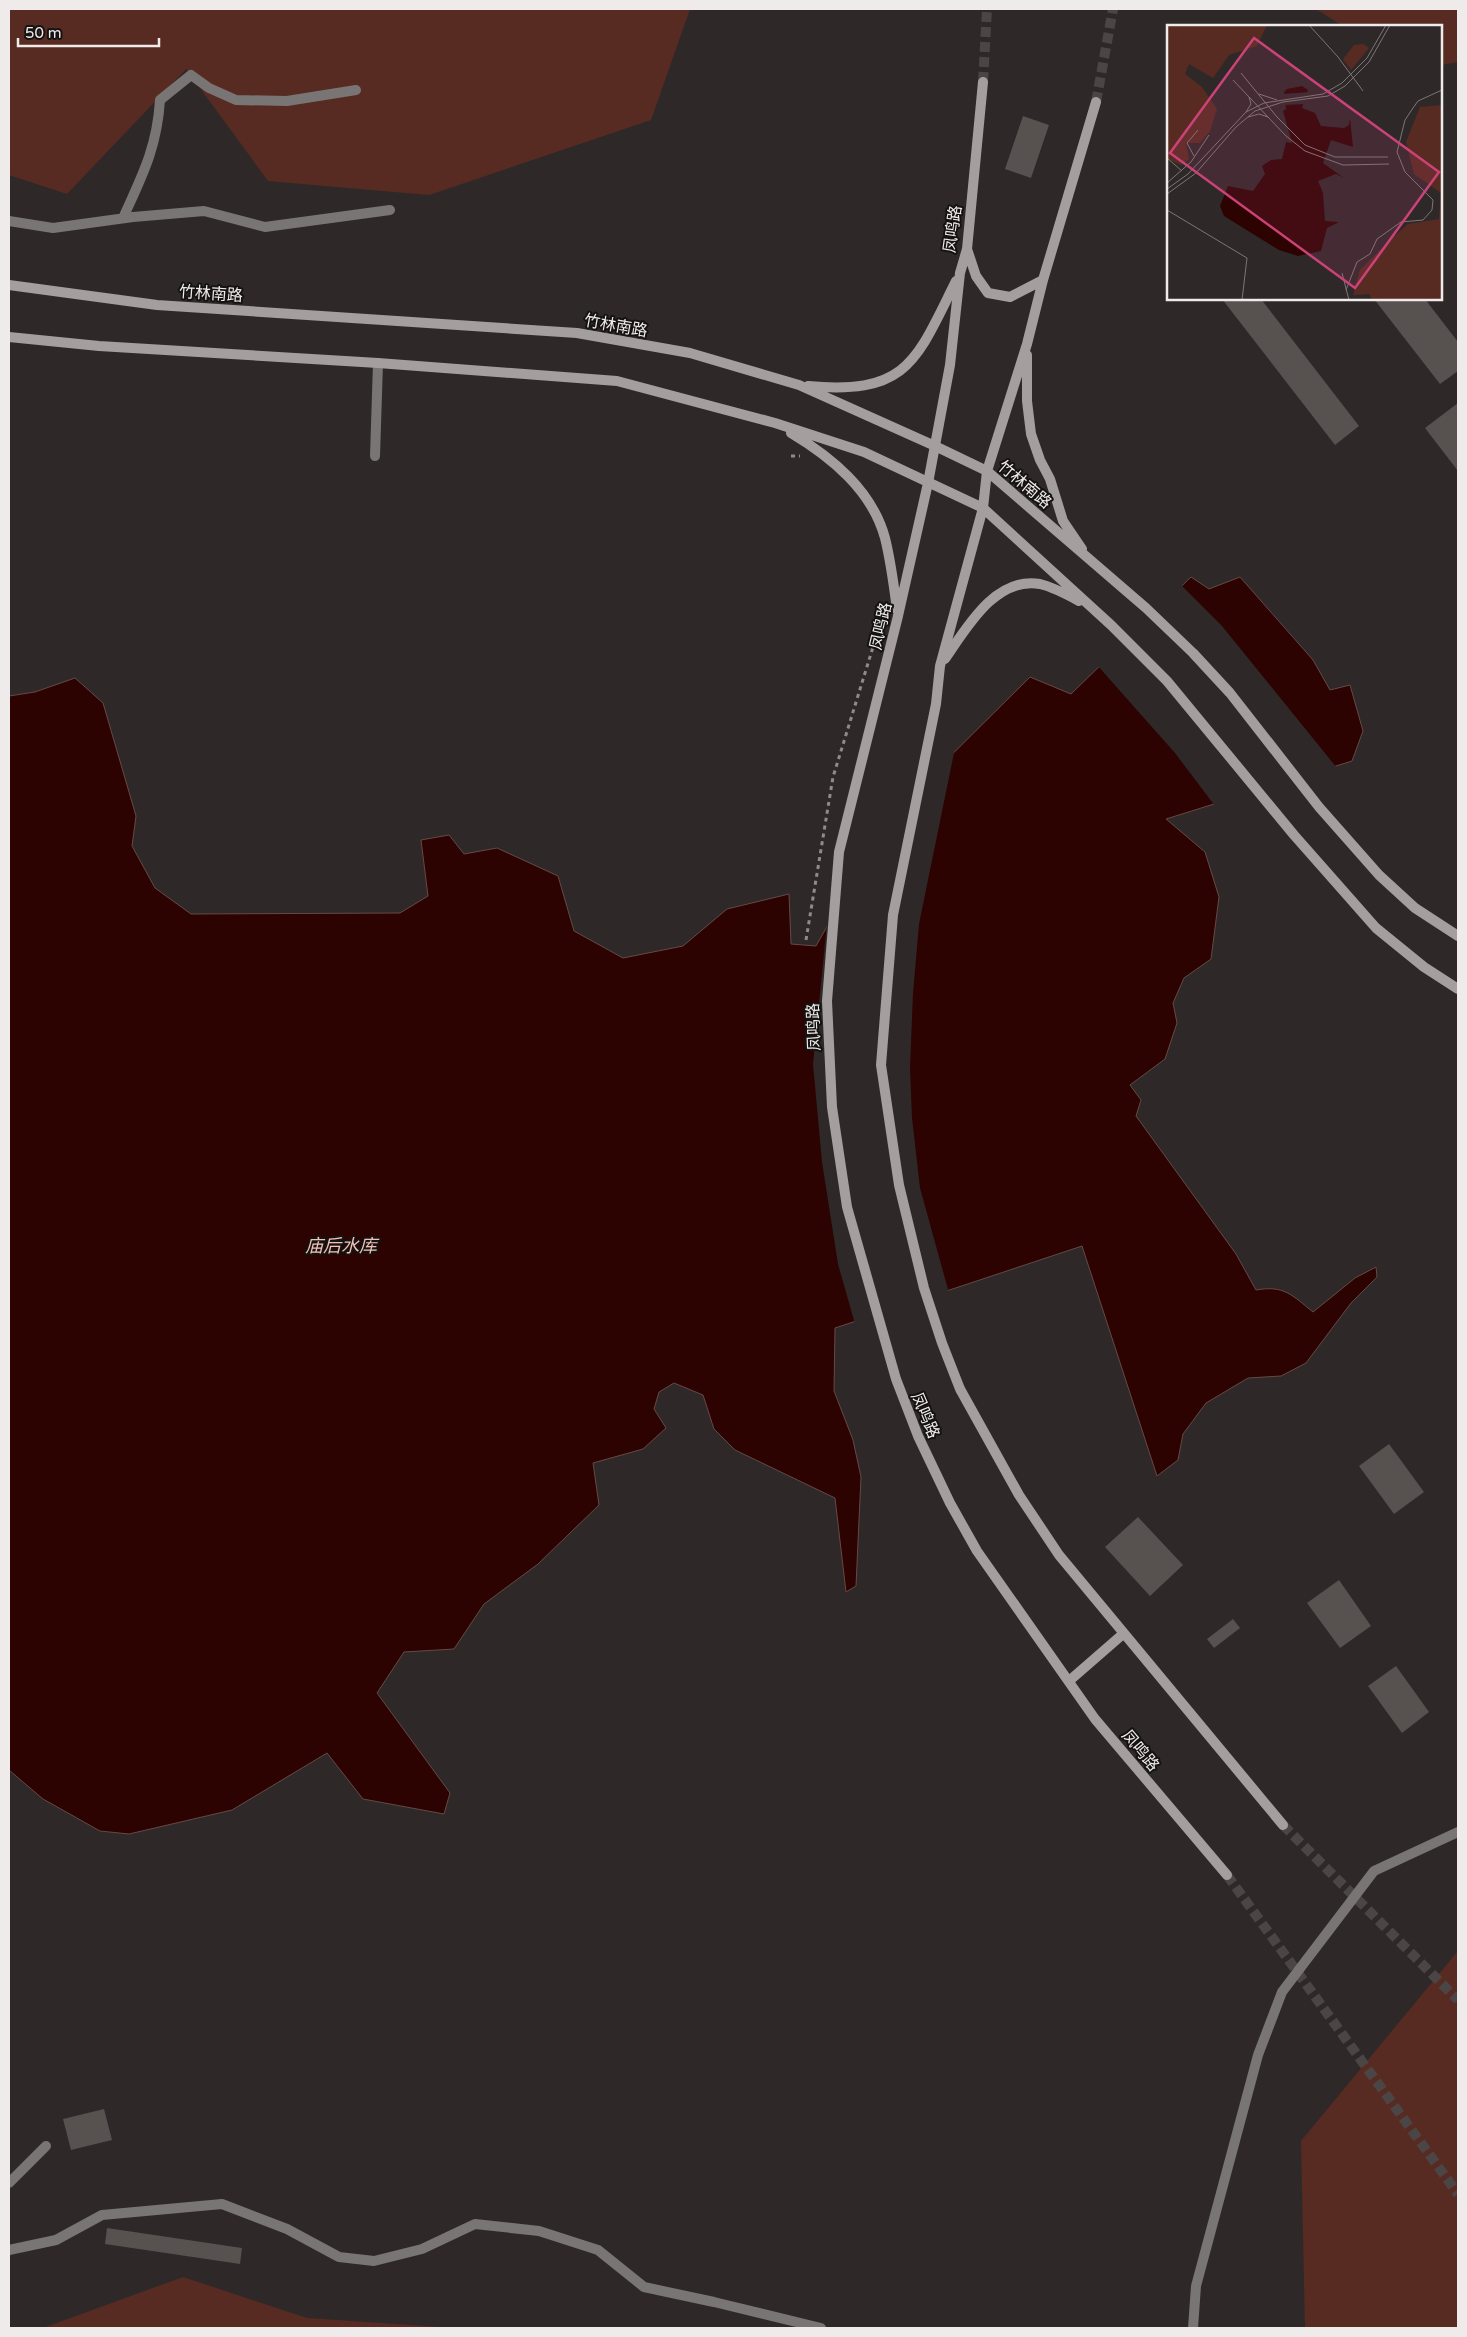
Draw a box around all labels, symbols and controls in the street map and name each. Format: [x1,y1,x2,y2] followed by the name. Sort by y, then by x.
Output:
[18,15,159,47] scale bar
[25,24,62,42] text: 50 m
[1167,25,1442,300] inset map
[940,204,966,254] street label: 凤鸣路
[178,282,244,306] street label: 竹林南路
[583,311,649,341] street label: 竹林南路
[993,457,1055,513] street label: 竹林南路
[866,601,896,652] street label: 凤鸣路
[803,1003,825,1051] street label: 凤鸣路
[305,1235,380,1257] water label: 庙后水库
[906,1389,944,1441] street label: 凤鸣路
[1117,1726,1163,1775] street label: 凤鸣路

